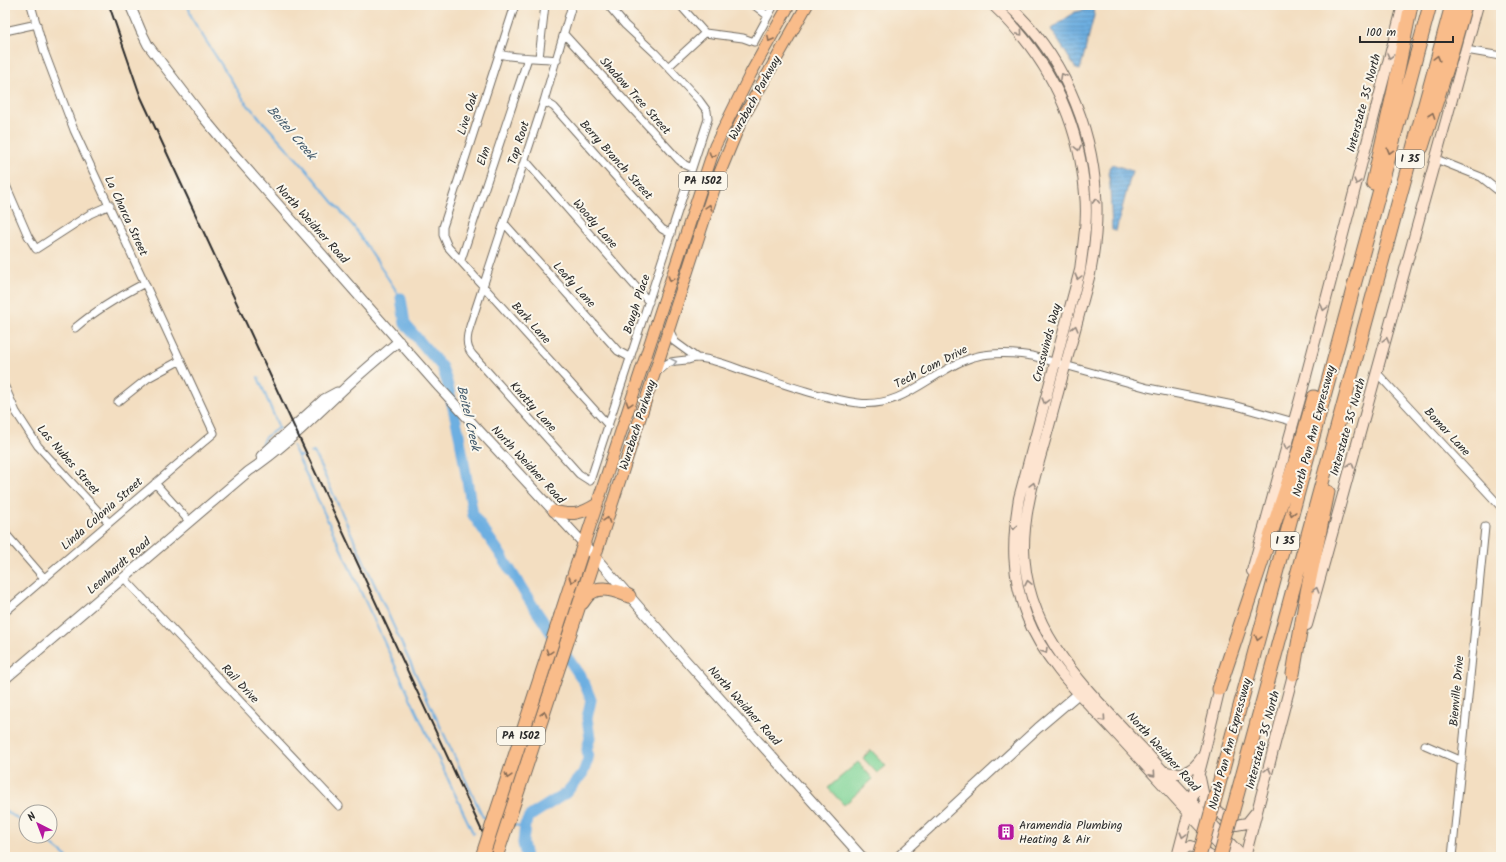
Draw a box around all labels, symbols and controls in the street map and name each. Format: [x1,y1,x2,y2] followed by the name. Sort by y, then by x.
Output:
[1360,18,1453,44] scale bar
[1366,23,1397,42] text: 100 m
[1015,29,1022,36] one-way arrow
[767,35,774,42] one-way arrow
[724,52,786,144] street label: Wurzbach Parkway
[1342,52,1386,154] street label: Interstate 35 North
[595,53,675,139] street label: Shadow Tree Street
[1386,53,1395,60] one-way arrow
[1432,55,1441,62] one-way arrow
[1060,73,1067,80] one-way arrow
[452,90,484,138] street label: Live Oak
[261,101,322,166] water label: Beitel Creek
[1427,112,1436,119] one-way arrow
[575,116,657,205] street label: Berry Branch Street
[503,118,535,167] street label: Tap Root
[472,143,496,168] street label: Elm
[1073,145,1081,151] one-way arrow
[1387,147,1395,154] one-way arrow
[1396,150,1424,168] road number: I 35
[708,152,716,159] one-way arrow
[679,172,727,190] road number: PA 1502
[99,173,153,259] street label: La Charca Street
[1353,178,1362,185] one-way arrow
[271,180,354,269] street label: North Weidner Road
[568,195,622,254] street label: Woody Lane
[1092,198,1100,204] one-way arrow
[704,204,712,211] one-way arrow
[548,258,600,313] street label: Leafy Lane
[618,271,656,336] street label: Bough Place
[1074,273,1082,280] one-way arrow
[667,275,675,282] one-way arrow
[507,297,556,349] street label: Bark Lane
[1027,301,1067,384] street label: Crosswinds Way
[1320,304,1329,311] one-way arrow
[1071,325,1079,332] one-way arrow
[1381,337,1390,344] one-way arrow
[891,340,972,394] street label: Tech Com Drive
[670,358,677,366] one-way arrow
[1287,363,1341,499] street label: North Pan Am Expressway
[1325,376,1371,478] street label: Interstate 35 North
[505,377,561,437] street label: Knotty Lane
[614,377,662,473] street label: Wurzbach Parkway
[450,383,486,455] water label: Beitel Creek
[1041,398,1049,404] one-way arrow
[626,400,634,407] one-way arrow
[1419,403,1475,461] street label: Bomar Lane
[32,421,104,500] street label: Las Nubes Street
[486,421,570,509] street label: North Weidner Road
[1283,443,1292,450] one-way arrow
[1346,462,1355,469] one-way arrow
[57,473,148,555] street label: Linda Colonia Street
[1028,482,1036,488] one-way arrow
[1288,509,1297,516] one-way arrow
[602,517,611,524] one-way arrow
[1010,524,1019,530] one-way arrow
[83,532,156,599] street label: Leonhardt Road
[1271,532,1299,550] road number: I 35
[568,576,577,583] one-way arrow
[1025,580,1033,586] one-way arrow
[1311,587,1320,594] one-way arrow
[1255,635,1263,642] one-way arrow
[1040,647,1048,654] one-way arrow
[545,649,554,656] one-way arrow
[1444,654,1470,727] street label: Bienville Drive
[217,660,264,709] street label: Rail Drive
[703,662,786,751] street label: North Weidner Road
[1203,676,1257,812] street label: North Pan Am Expressway
[1241,689,1285,791] street label: Interstate 35 North
[1122,708,1205,797] street label: North Weidner Road
[539,710,548,717] one-way arrow
[1098,715,1105,722] one-way arrow
[497,727,545,745] road number: PA 1502
[1263,767,1272,774] one-way arrow
[1149,769,1156,777] one-way arrow
[505,772,513,779] one-way arrow
[18,804,58,844] north arrow
[23,808,41,826] text: N
[1019,816,1123,849] place label: Aramendia Plumbing Heating & Air
[996,822,1016,842] building icon: Aramendia Plumbing Heating & Air
[1179,832,1187,838] one-way arrow

